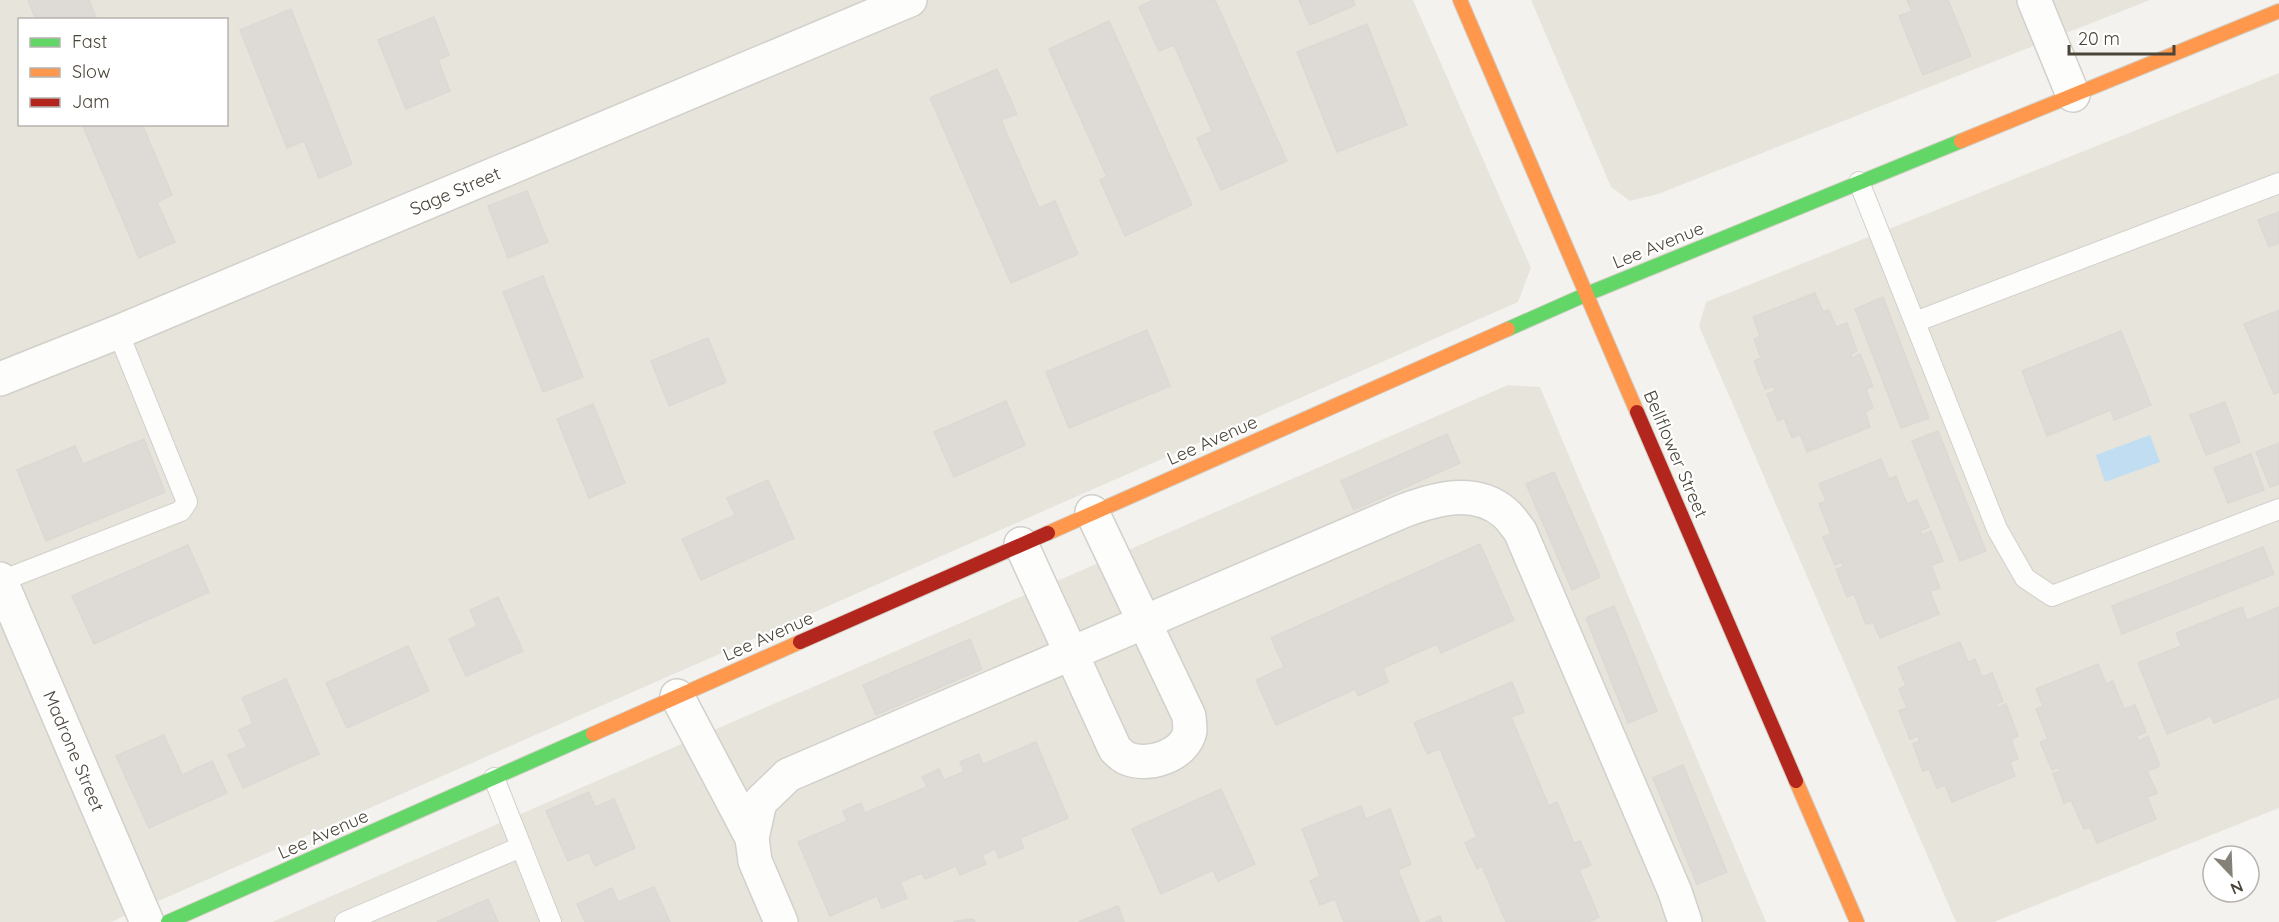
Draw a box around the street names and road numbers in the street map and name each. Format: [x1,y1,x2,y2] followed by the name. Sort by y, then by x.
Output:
[406,162,504,220] street label: Sage Street
[1609,216,1707,274] street label: Lee Avenue
[1639,387,1713,521] street label: Bellflower Street
[1163,410,1261,470] street label: Lee Avenue
[719,606,817,666] street label: Lee Avenue
[38,687,110,815] street label: Madrone Street
[274,804,372,864] street label: Lee Avenue

